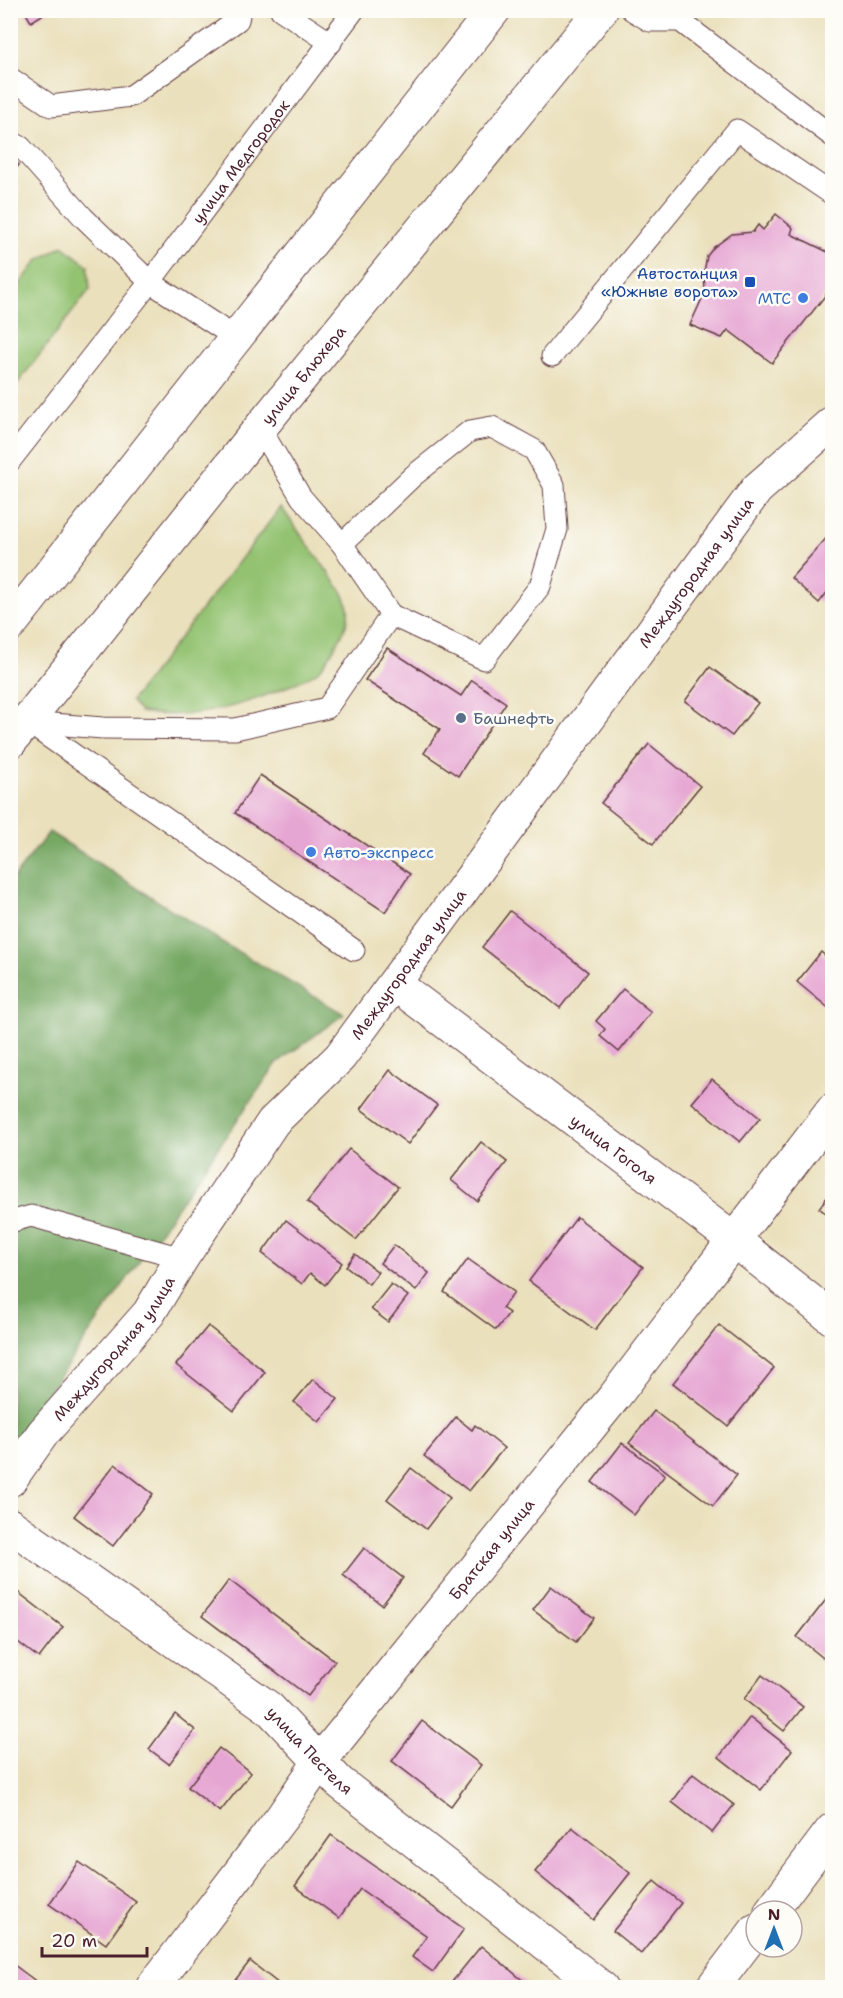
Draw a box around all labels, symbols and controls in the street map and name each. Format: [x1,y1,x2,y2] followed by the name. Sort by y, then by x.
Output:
[187,95,294,228] street label: улица Медгородок
[601,263,738,302] place label: Автостанция «Южные ворота»
[743,275,757,289] marker: Автостанция «Южные ворота»
[758,288,791,309] place label: МТС
[796,291,810,305] marker: МТС
[257,321,350,429] street label: улица Блюхера
[634,493,758,652] street label: Междугородная улица
[473,708,554,729] place label: Башнефть
[454,711,468,725] marker: Башнефть
[323,842,434,863] place label: Авто-экспресс
[304,845,318,859] marker: Авто-экспресс
[346,884,471,1044] street label: Междугородная улица
[566,1110,661,1189] street label: улица Гоголя
[48,1272,179,1425] street label: Междугородная улица
[444,1494,539,1604] street label: Братская улица
[262,1702,357,1799] street label: улица Пестеля
[744,1899,804,1959] north arrow
[768,1904,780,1925] text: N
[42,1920,147,1958] scale bar
[51,1929,97,1953] text: 20 m

